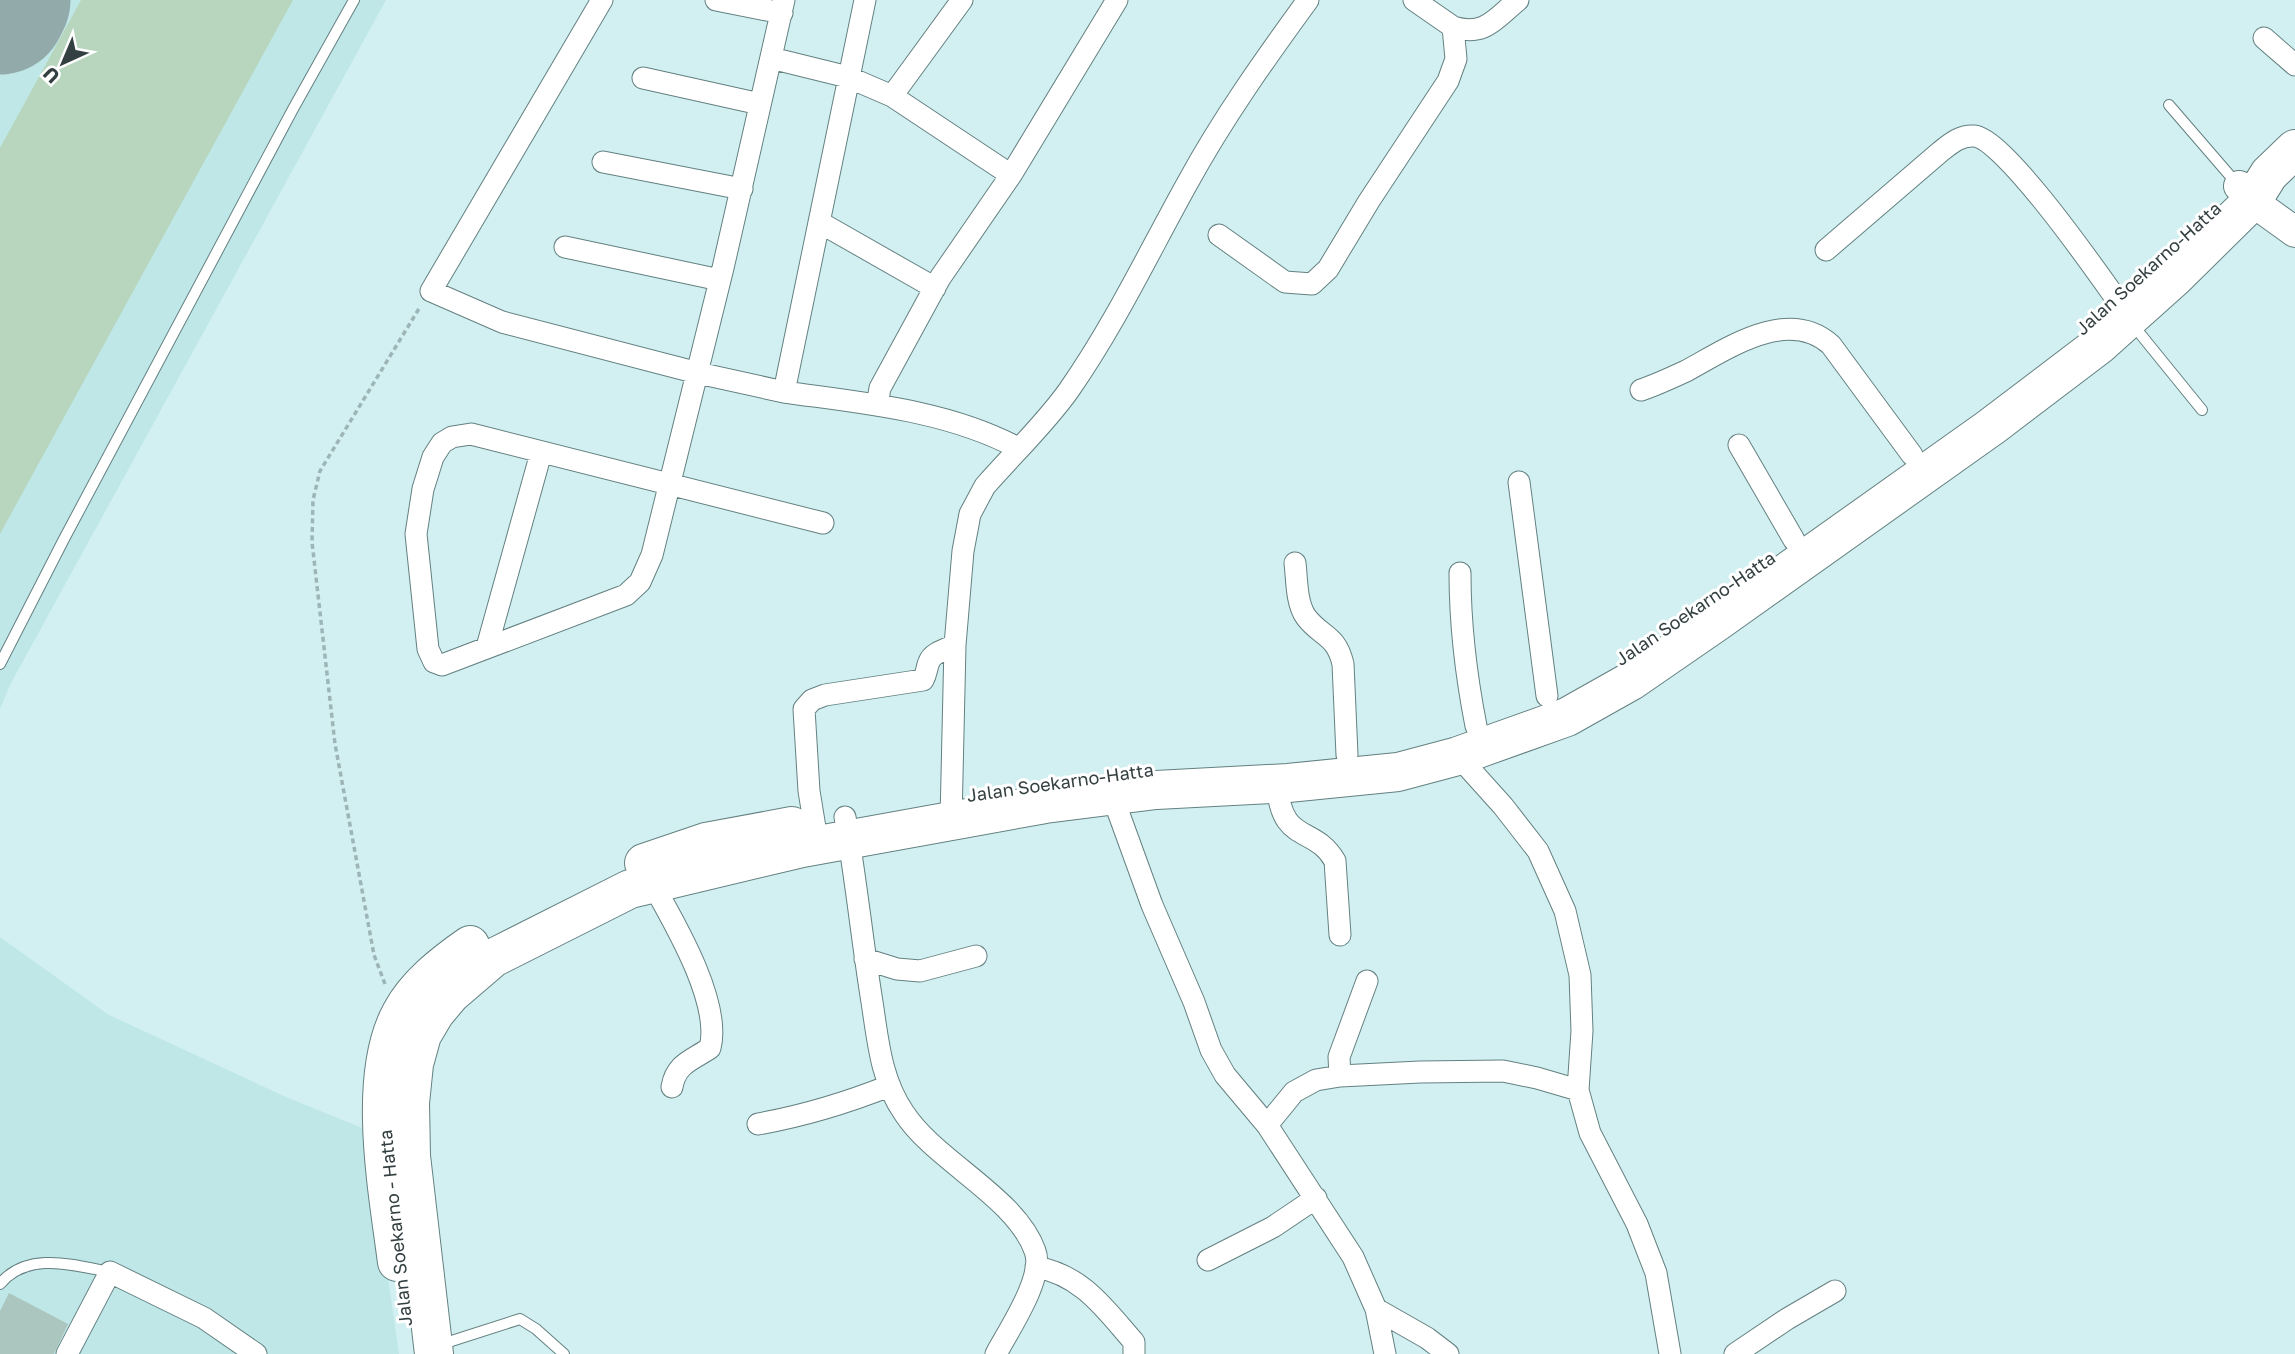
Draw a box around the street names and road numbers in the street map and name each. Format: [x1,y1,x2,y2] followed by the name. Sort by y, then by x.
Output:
[2071,197,2225,339] street label: Jalan Soekarno-Hatta
[1611,546,1779,670] street label: Jalan Soekarno-Hatta
[965,758,1155,806] street label: Jalan Soekarno-Hatta
[374,1129,416,1327] street label: Jalan Soekarno - Hatta

